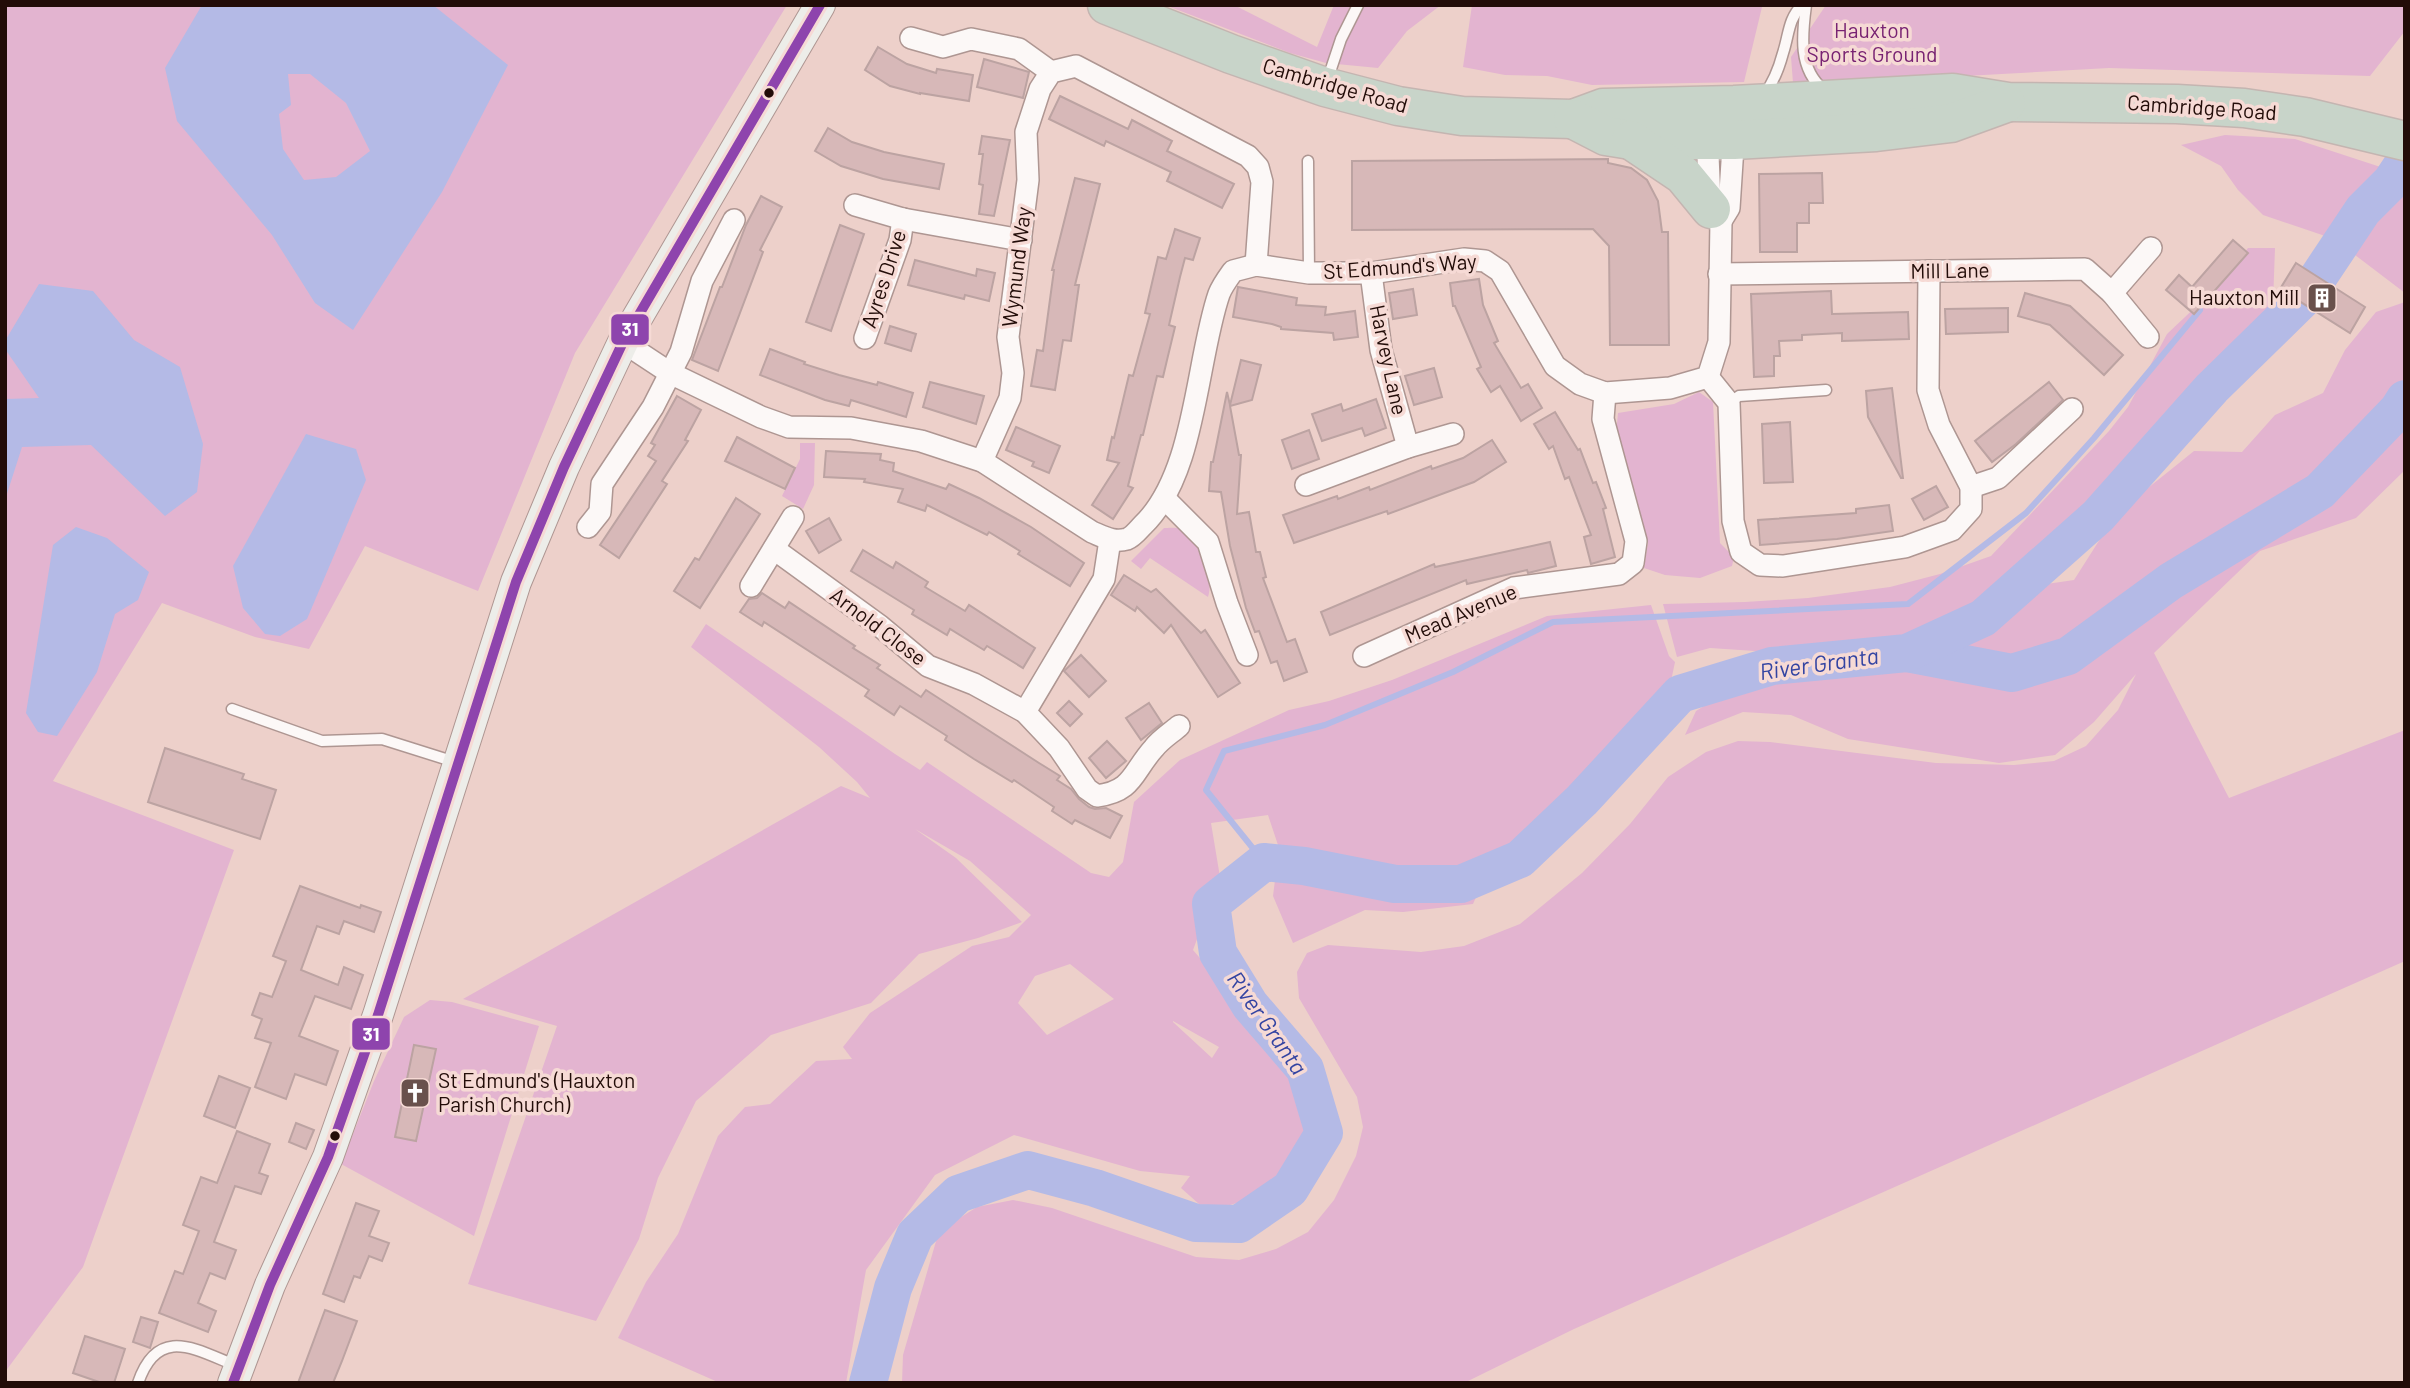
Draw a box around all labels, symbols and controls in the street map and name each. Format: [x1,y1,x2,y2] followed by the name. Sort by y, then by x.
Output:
[1807,17,1937,66] park label: Hauxton Sports Ground
[1260,52,1411,117] street label: Cambridge Road
[762,86,776,100] unlabelled marker
[2127,89,2278,124] street label: Cambridge Road
[996,205,1035,328] street label: Wymund Way
[855,226,910,331] street label: Ayres Drive
[1322,248,1478,283] street label: St Edmund's Way
[1910,256,1990,283] street label: Mill Lane
[2305,281,2339,315] building icon: Hauxton Mill
[2189,284,2299,309] place label: Hauxton Mill
[1366,302,1413,417] street label: Harvey Lane
[610,313,650,346] line badge: 31
[622,317,638,340] text: 31
[1401,578,1520,647] street label: Mead Avenue
[826,582,932,670] street label: Arnold Close
[1758,641,1880,685] water label: River Granta
[1222,965,1314,1080] water label: River Granta
[351,1017,391,1051] line badge: 31
[363,1022,379,1045] text: 31
[438,1067,635,1116] place label: St Edmund's (Hauxton Parish Church)
[398,1076,432,1110] church icon: St Edmund's (Hauxton Parish Church)
[328,1129,342,1143] unlabelled marker

